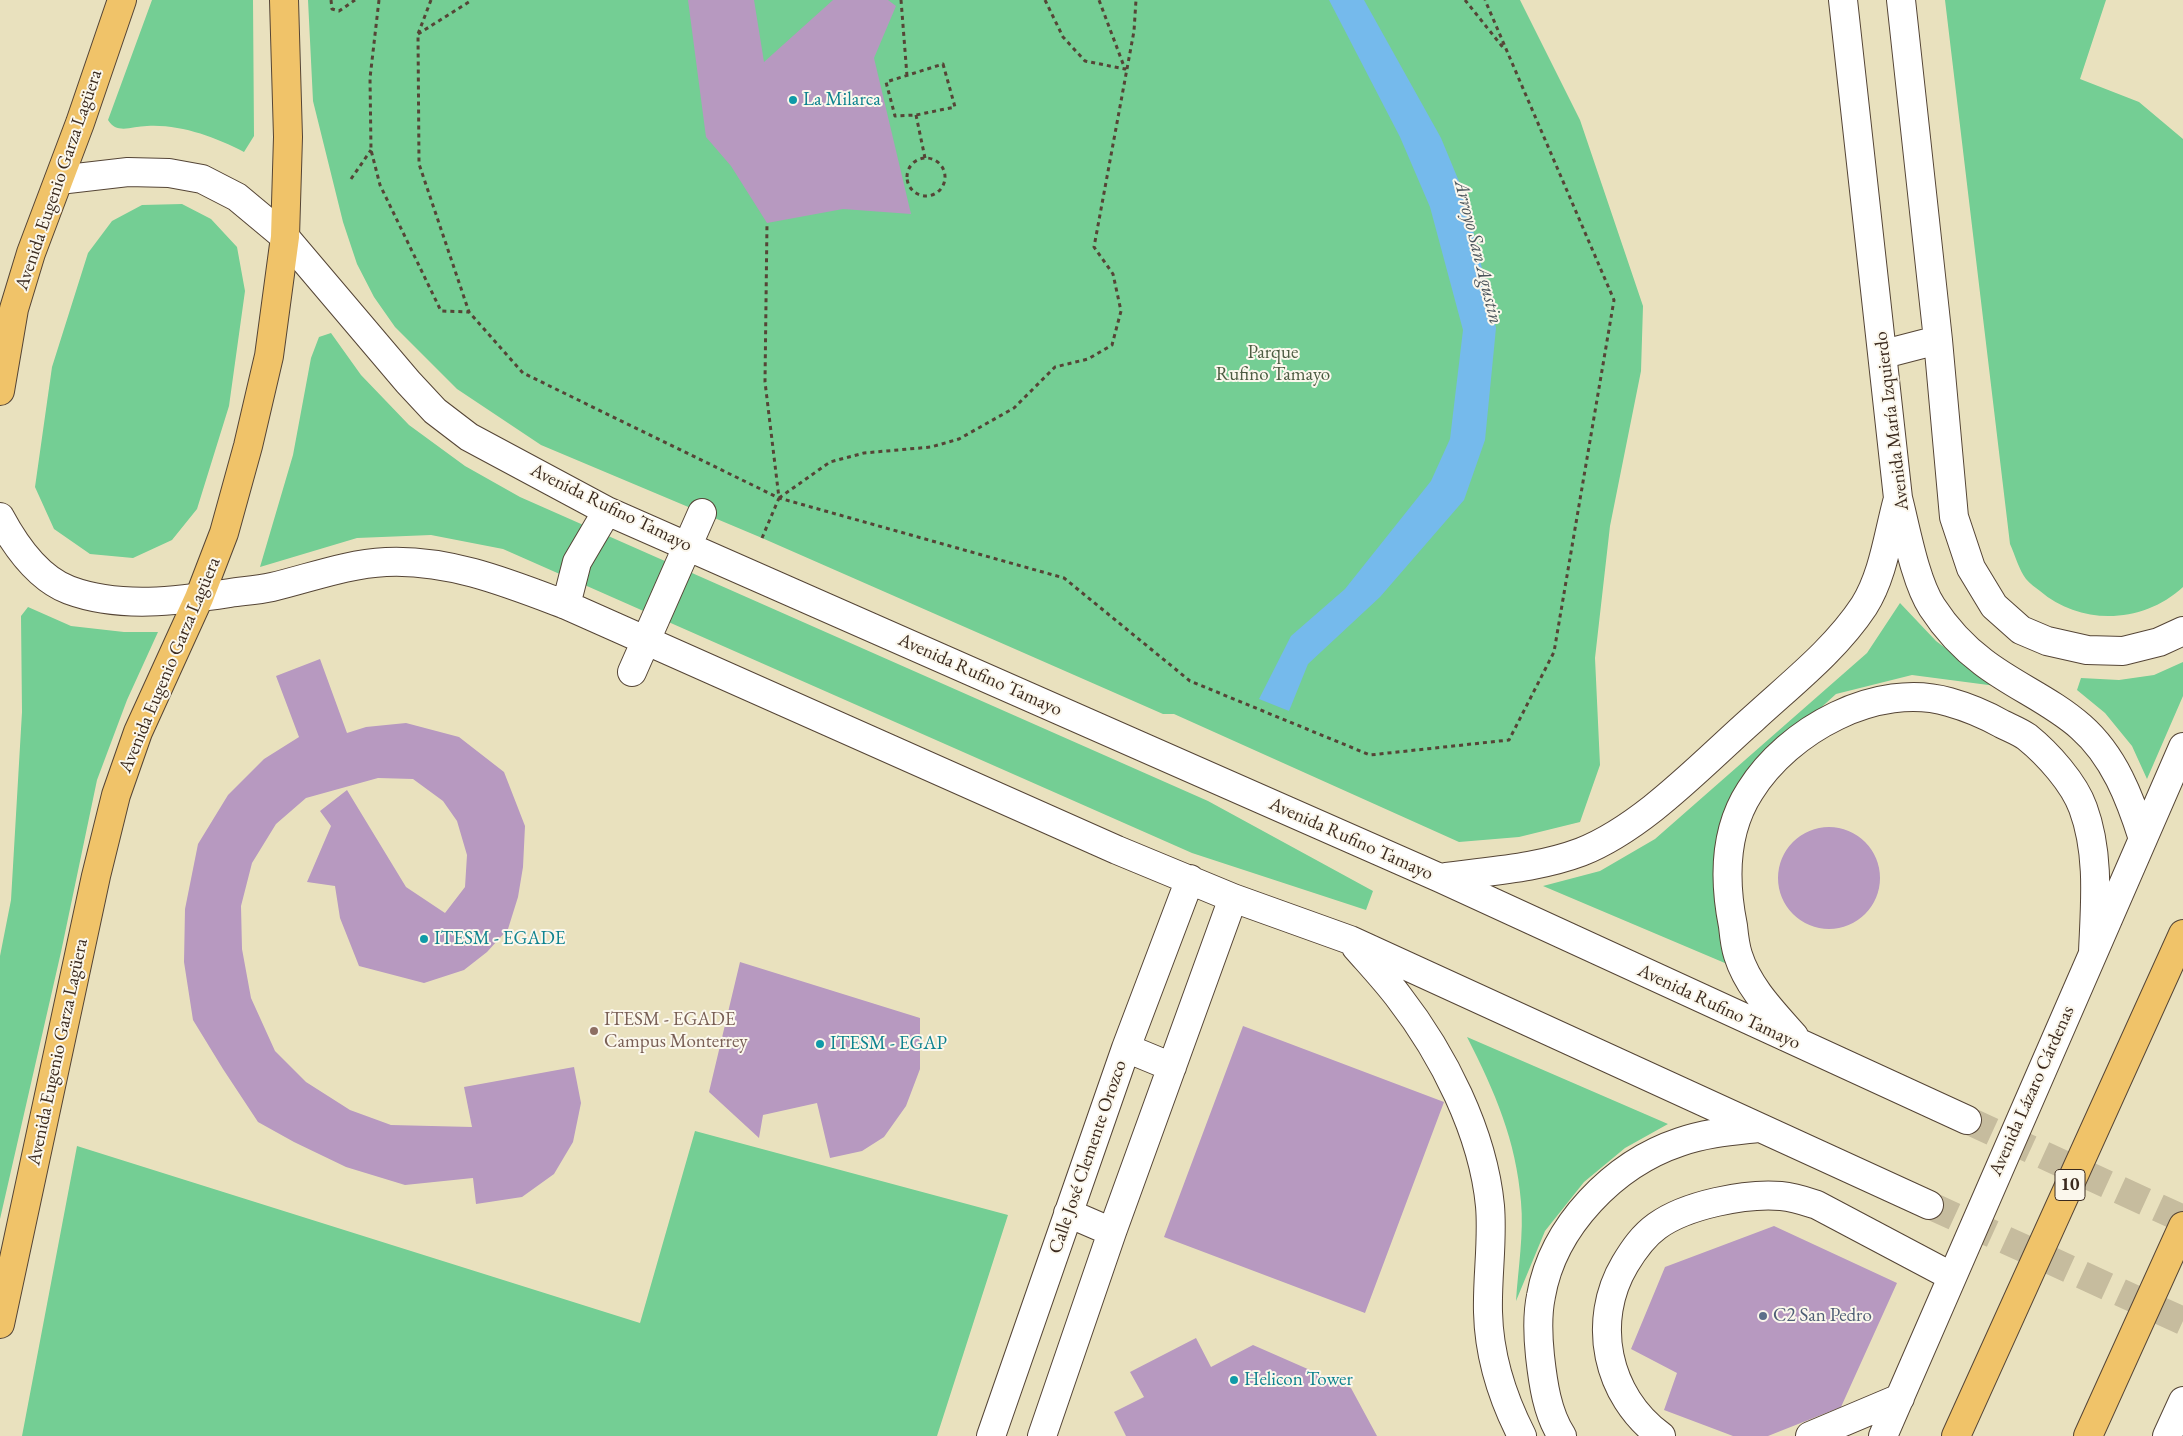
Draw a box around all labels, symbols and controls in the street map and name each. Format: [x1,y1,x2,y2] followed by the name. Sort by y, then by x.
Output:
[11,67,107,293] street label: Avenida Eugenio Garza Lagüera
[803,89,881,111] place label: La Milarca
[787,94,799,106] marker: La Milarca
[1448,177,1508,327] water label: Arroyo San Agustin
[1870,330,1914,512] street label: Avenida María Izquierdo
[1216,342,1330,386] park label: Parque Rufino Tamayo
[526,459,696,557] street label: Avenida Rufino Tamayo
[114,554,226,776] street label: Avenida Eugenio Garza Lagüera
[894,629,1066,721] street label: Avenida Rufino Tamayo
[1265,793,1437,885] street label: Avenida Rufino Tamayo
[434,928,565,950] place label: ITESM - EGADE
[418,933,430,945] marker: ITESM - EGADE
[23,936,93,1168] street label: Avenida Eugenio Garza Lagüera
[1634,959,1804,1055] street label: Avenida Rufino Tamayo
[1984,1003,2080,1179] street label: Avenida Lázaro Cárdenas
[604,1009,748,1053] place label: ITESM - EGADE Campus Monterrey
[588,1025,600,1037] marker: ITESM - EGADE Campus Monterrey
[830,1033,947,1055] place label: ITESM - EGAP
[814,1038,826,1050] marker: ITESM - EGAP
[1044,1057,1132,1257] street label: Calle José Clemente Orozco
[2055,1170,2085,1200] road number: 10
[1773,1305,1872,1327] place label: C2 San Pedro
[1757,1310,1769,1322] marker: C2 San Pedro
[1244,1369,1353,1391] place label: Helicon Tower
[1228,1374,1240,1386] marker: Helicon Tower

